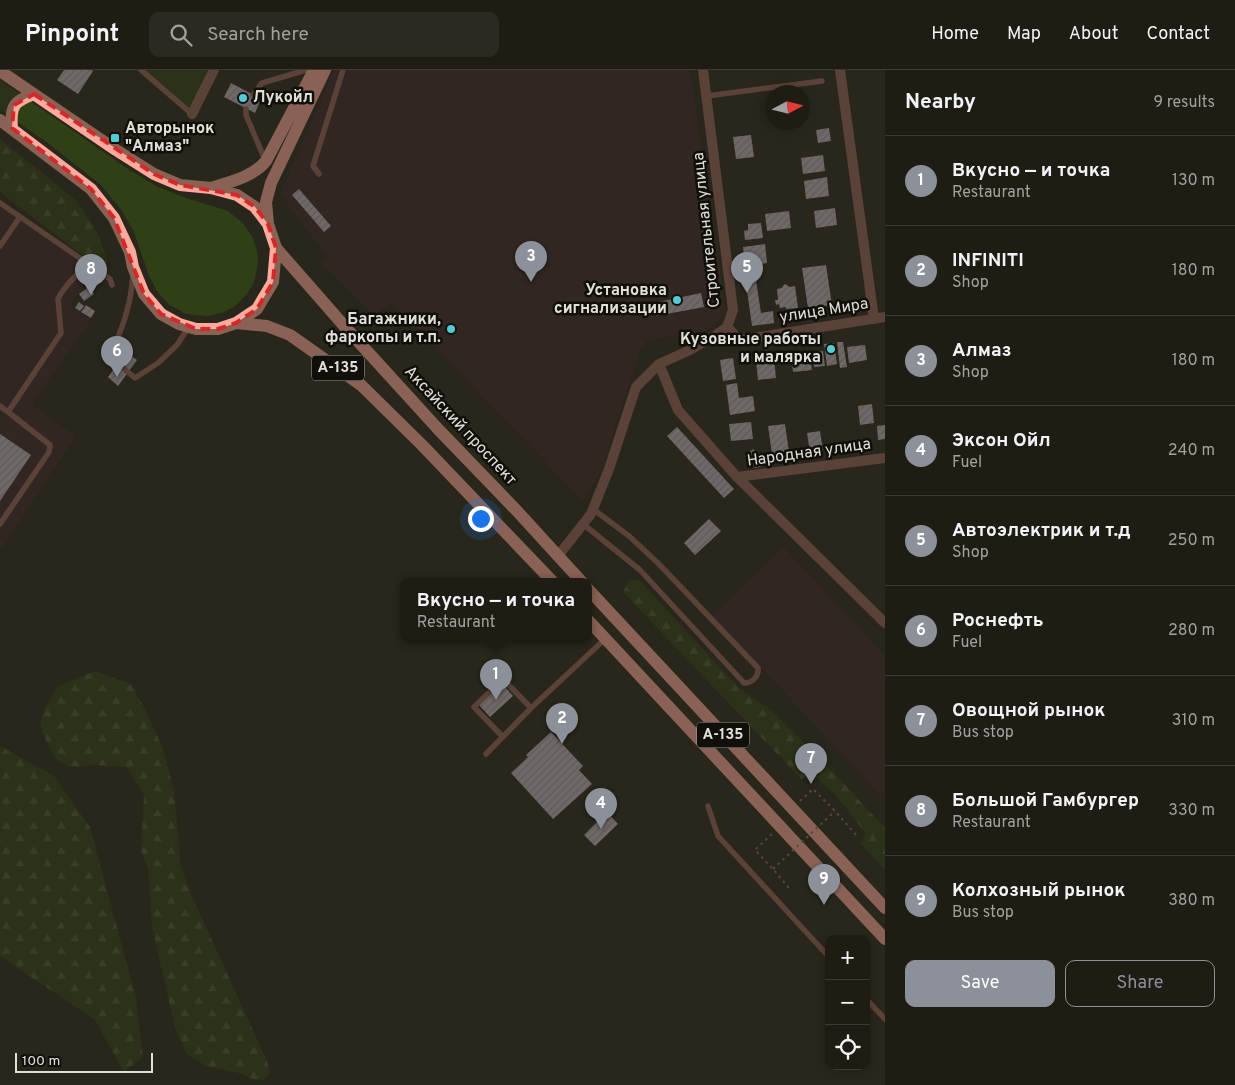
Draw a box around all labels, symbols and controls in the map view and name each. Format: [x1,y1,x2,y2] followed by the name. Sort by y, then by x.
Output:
[149,12,499,57] search box
[25,20,119,50] text: Pinpoint
[167,21,195,49] icon: search
[207,23,309,47] text: Search here
[931,23,979,46] text: Home
[1007,23,1041,46] text: Map
[1069,23,1118,46] text: About
[1146,23,1210,46] text: Contact
[765,85,810,130] north arrow
[253,88,313,108] place label: Лукойл
[905,89,976,116] text: Nearby
[237,92,249,104] marker: Лукойл
[1153,93,1215,113] text: 9 results
[125,119,214,157] place label: Авторынок "Алмаз"
[109,132,121,144] marker: Авторынок "Алмаз"
[689,151,725,309] street label: Строительная улица
[952,159,1110,183] text: Вкусно — и точка
[918,171,924,191] text: 1
[1172,171,1215,191] text: 130 m
[952,183,1031,203] text: Restaurant
[515,241,547,282] pin: 3
[952,249,1024,273] text: INFINITI
[731,252,763,293] pin: 5
[75,254,107,295] pin: 8
[916,261,926,281] text: 2
[1172,261,1215,281] text: 180 m
[952,273,989,293] text: Shop
[554,281,667,319] place label: Установка сигнализации
[671,294,683,306] marker: Установка сигнализации
[778,294,870,328] street label: улица Мира
[325,310,441,348] place label: Багажники, фаркопы и т.п.
[445,323,457,335] marker: Багажники, фаркопы и т.п.
[680,330,821,368] place label: Кузовные работы и малярка
[101,336,133,377] pin: 6
[952,339,1012,363] text: Алмаз
[825,343,837,355] marker: Кузовные работы и малярка
[916,351,926,371] text: 3
[1172,351,1215,371] text: 180 m
[312,356,364,380] road number: А-135
[400,362,520,490] street label: Аксайский проспект
[952,363,989,383] text: Shop
[952,429,1051,453] text: Эксон Ойл
[746,434,872,472] street label: Народная улица
[916,441,926,461] text: 4
[1168,441,1215,461] text: 240 m
[952,453,982,473] text: Fuel
[468,506,494,532] your location
[952,519,1131,543] text: Автоэлектрик и т.д
[916,531,926,551] text: 5
[1168,531,1215,551] text: 250 m
[952,543,989,563] text: Shop
[400,578,592,643] popup
[417,589,575,613] text: Вкусно — и точка
[952,609,1044,633] text: Роснефть
[417,613,496,633] text: Restaurant
[916,621,926,641] text: 6
[1168,621,1215,641] text: 280 m
[952,633,982,653] text: Fuel
[480,659,512,700] pin: 1
[952,699,1106,723] text: Овощной рынок
[546,703,578,744] pin: 2
[917,711,925,731] text: 7
[1172,711,1215,731] text: 310 m
[697,722,749,748] road number: А-135
[952,723,1014,743] text: Bus stop
[795,743,827,784] pin: 7
[585,788,617,829] pin: 4
[952,789,1139,813] text: Большой Гамбургер
[916,801,926,821] text: 8
[1168,801,1215,821] text: 330 m
[952,813,1031,833] text: Restaurant
[808,864,840,905] pin: 9
[952,879,1125,903] text: Колхозный рынок
[916,891,926,911] text: 9
[1168,891,1215,911] text: 380 m
[952,903,1014,923] text: Bus stop
[825,935,870,1070] map controls
[825,935,870,980] button: +
[905,960,1055,1007] button: Save
[1065,960,1215,1007] button: Share
[825,980,870,1025] button: −
[825,1025,870,1070] button: locate
[15,1050,152,1073] scale bar
[22,1053,60,1070] text: 100 m

